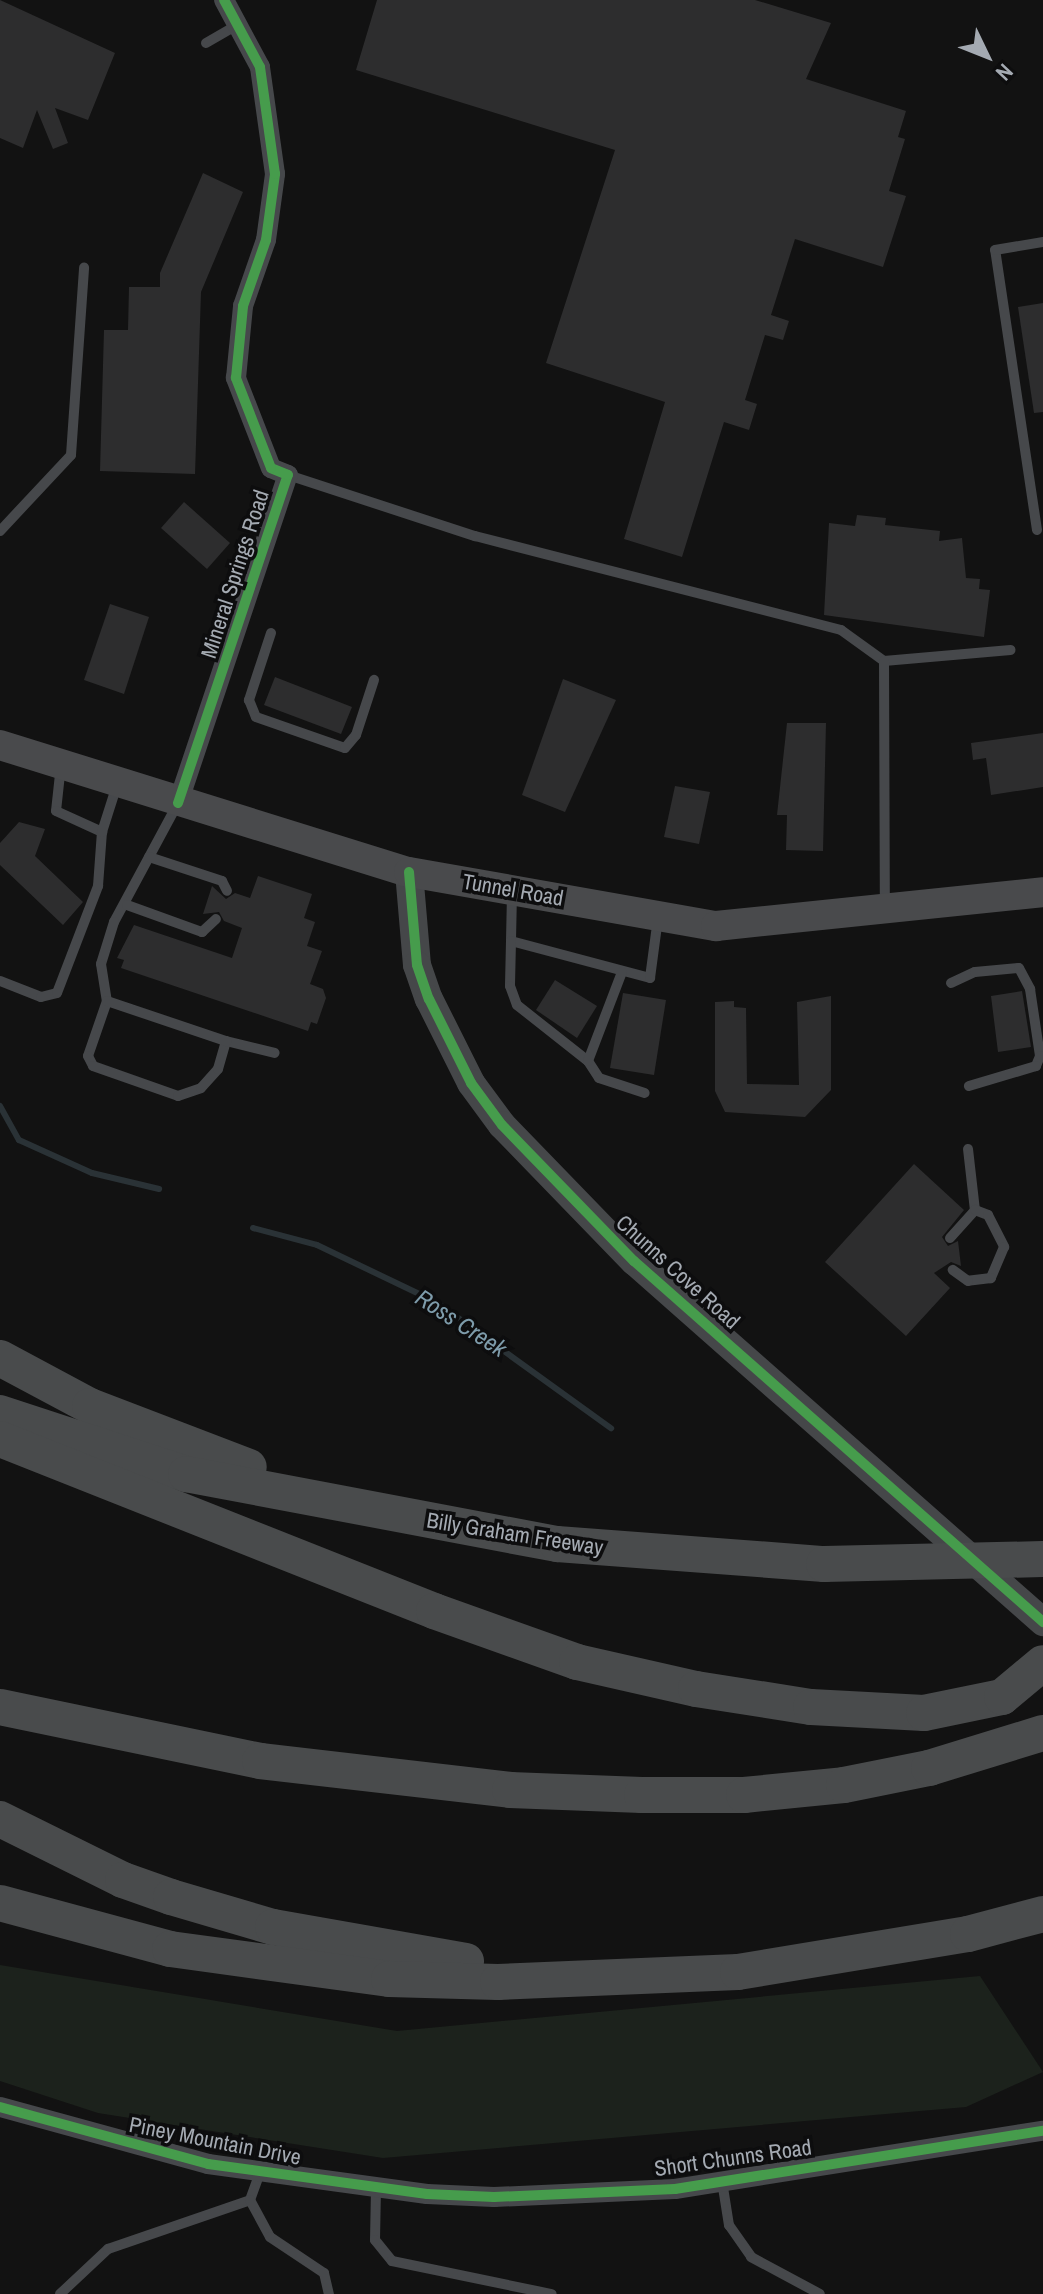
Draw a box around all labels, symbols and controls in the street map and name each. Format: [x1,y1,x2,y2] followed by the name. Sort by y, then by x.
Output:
[947,16,1027,96] north arrow
[989,57,1020,87] text: N
[195,486,275,662] street label: Mineral Springs Road
[461,868,565,912] street label: Tunnel Road
[611,1210,745,1334] street label: Chunns Cove Road
[410,1283,512,1363] water label: Ross Creek
[425,1507,605,1561] street label: Billy Graham Freeway
[127,2111,303,2171] street label: Piney Mountain Drive
[653,2134,813,2182] street label: Short Chunns Road

